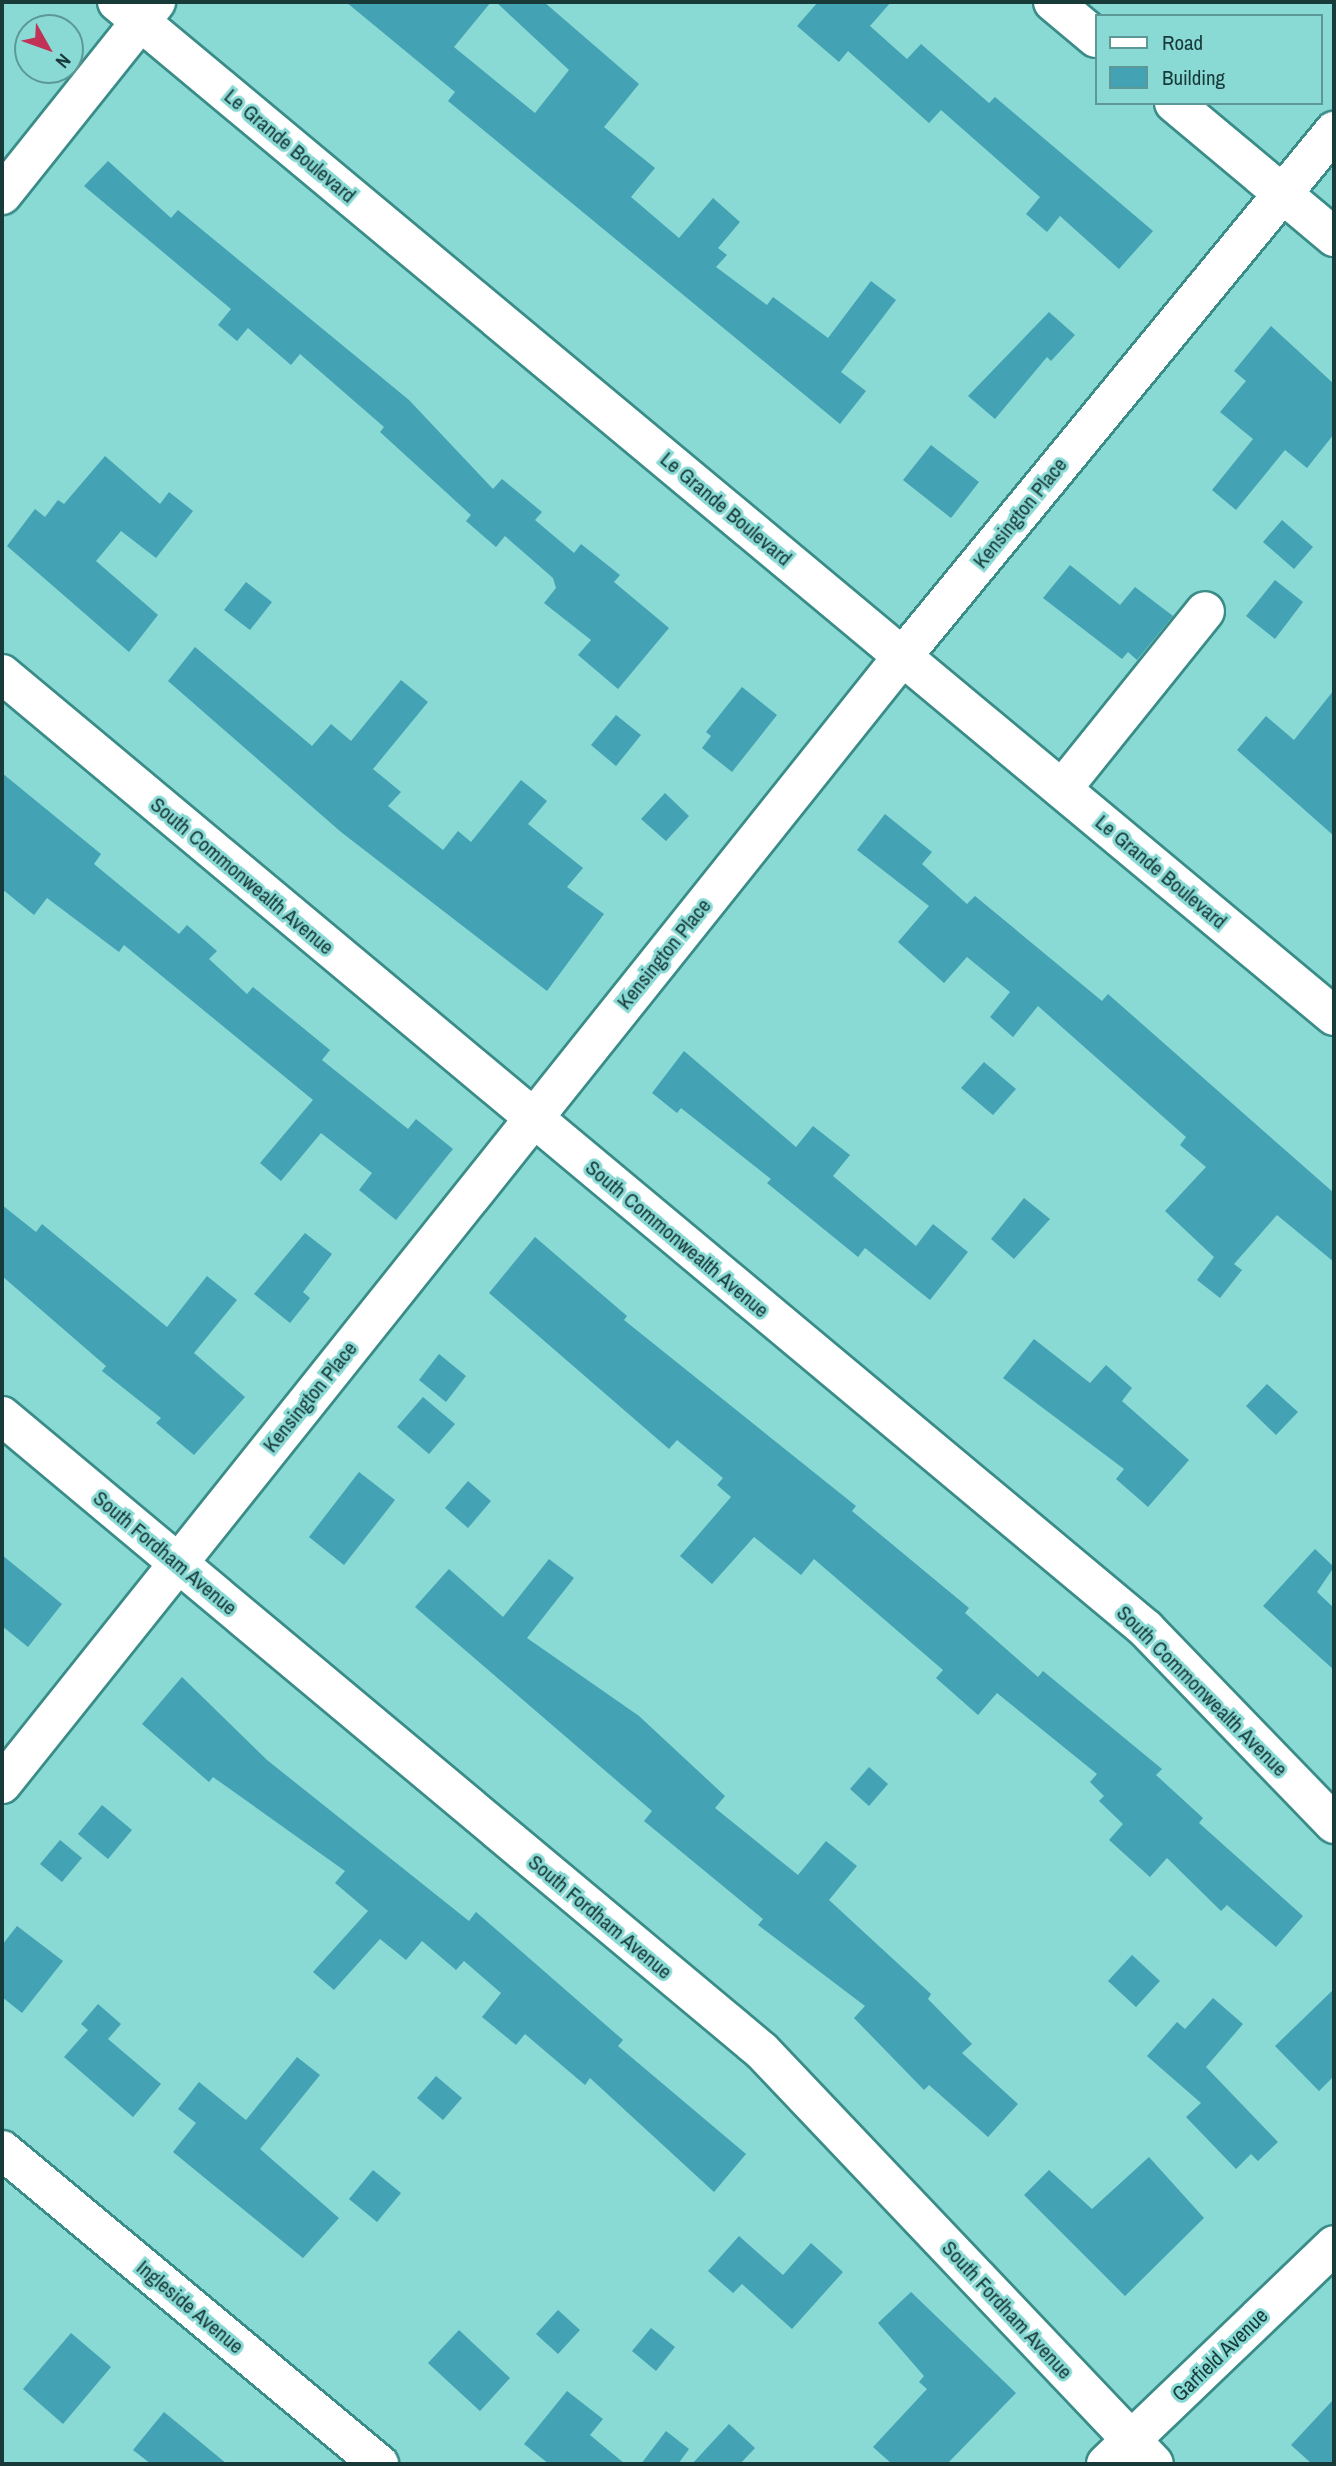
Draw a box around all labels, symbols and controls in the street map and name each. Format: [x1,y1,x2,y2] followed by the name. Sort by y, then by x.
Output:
[14,14,84,84] north arrow
[1094,14,1322,105] legend
[1162,28,1203,57] text: Road
[50,49,77,74] text: N
[1162,63,1225,92] text: Building
[219,84,361,208] street label: Le Grande Boulevard
[655,447,797,571] street label: Le Grande Boulevard
[968,453,1072,573] street label: Kensington Place
[145,792,339,960] street label: South Commonwealth Avenue
[1090,810,1232,934] street label: Le Grande Boulevard
[612,894,716,1014] street label: Kensington Place
[580,1155,774,1323] street label: South Commonwealth Avenue
[258,1337,362,1457] street label: Kensington Place
[88,1485,242,1621] street label: South Fordham Avenue
[1111,1600,1293,1782] street label: South Commonwealth Avenue
[523,1849,677,1985] street label: South Fordham Avenue
[936,2235,1078,2385] street label: South Fordham Avenue
[131,2255,249,2359] street label: Ingleside Avenue
[1167,2303,1273,2407] street label: Garfield Avenue

